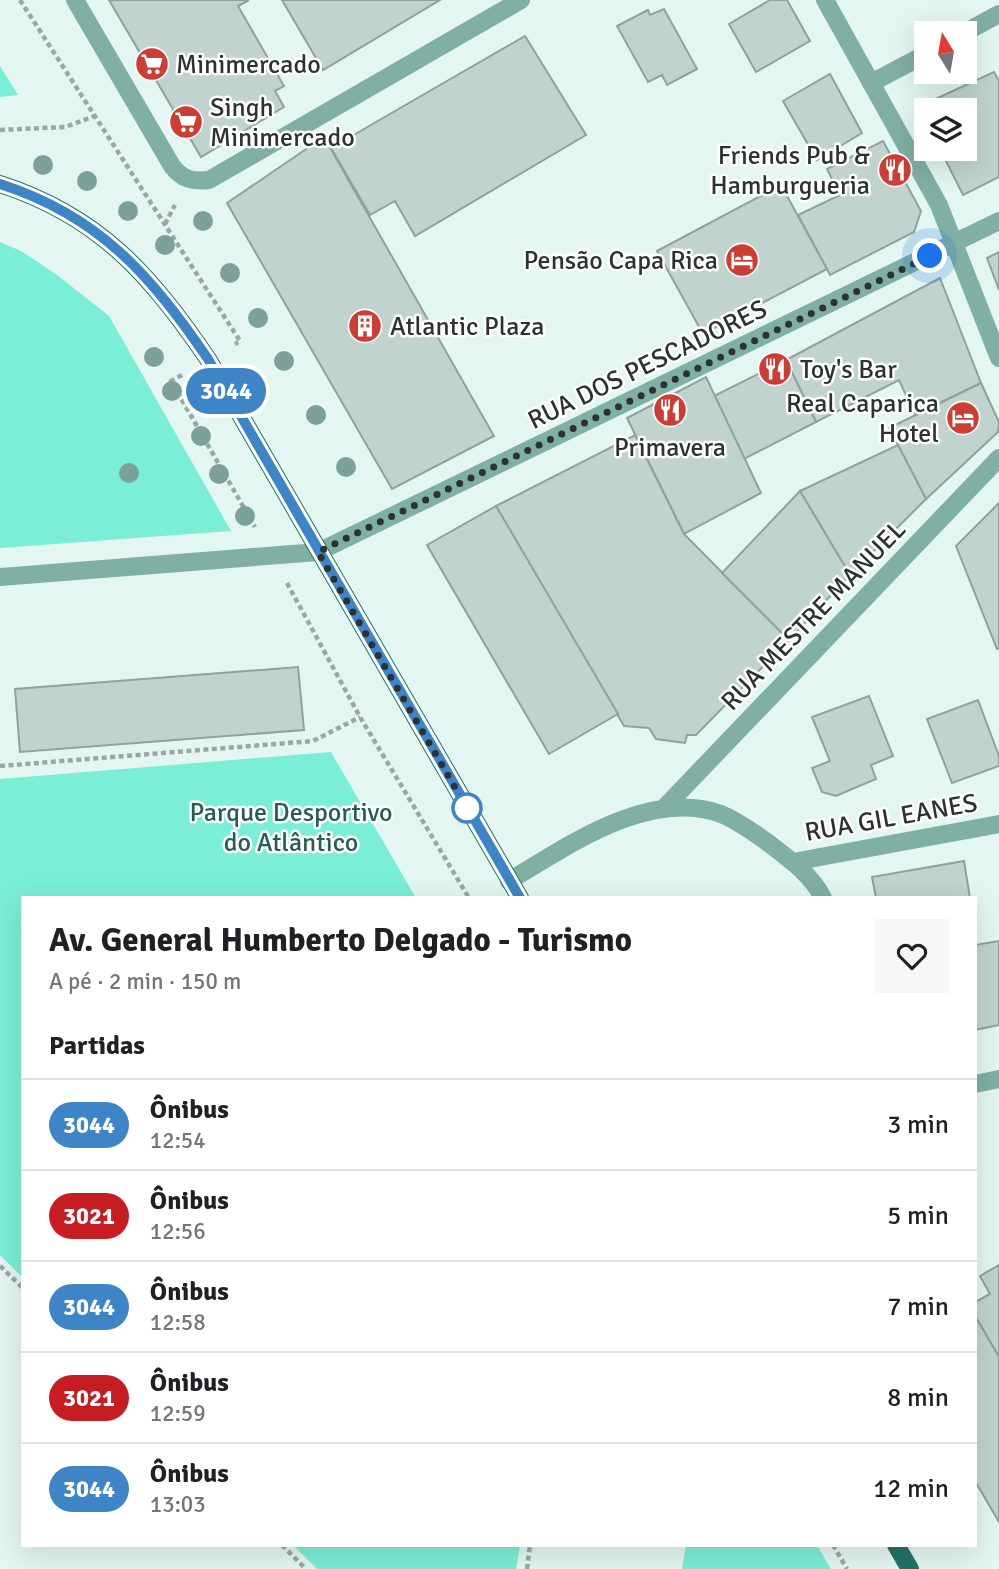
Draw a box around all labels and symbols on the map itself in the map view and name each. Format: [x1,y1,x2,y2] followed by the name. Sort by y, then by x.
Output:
[914,21,976,84] north arrow
[133,45,171,83] supermarket icon: Minimercado
[176,49,321,81] place label: Minimercado
[210,92,355,154] place label: Singh Minimercado
[167,103,205,141] supermarket icon: Singh Minimercado
[710,140,870,202] place label: Friends Pub & Hamburgueria
[876,151,914,189] restaurant icon: Friends Pub & Hamburgueria
[912,238,947,273] your location
[723,241,761,279] hotel icon: Pensão Capa Rica
[524,245,718,277] place label: Pensão Capa Rica
[523,293,772,437] street label: RUA DOS PESCADORES
[346,307,384,345] building icon: Atlantic Plaza
[390,311,544,343] place label: Atlantic Plaza
[756,350,794,388] restaurant icon: Toy's Bar
[800,354,897,386] place label: Toy's Bar
[177,368,275,414] line badge: 3044
[786,388,939,450] place label: Real Caparica Hotel
[651,391,689,429] restaurant icon: Primavera
[944,399,982,437] hotel icon: Real Caparica Hotel
[614,432,726,464] place label: Primavera
[715,514,913,717] street label: RUA MESTRE MANUEL
[802,787,980,849] street label: RUA GIL EANES
[452,793,482,823] unlabelled marker
[189,797,393,859] park label: Parque Desportivo do Atlântico

